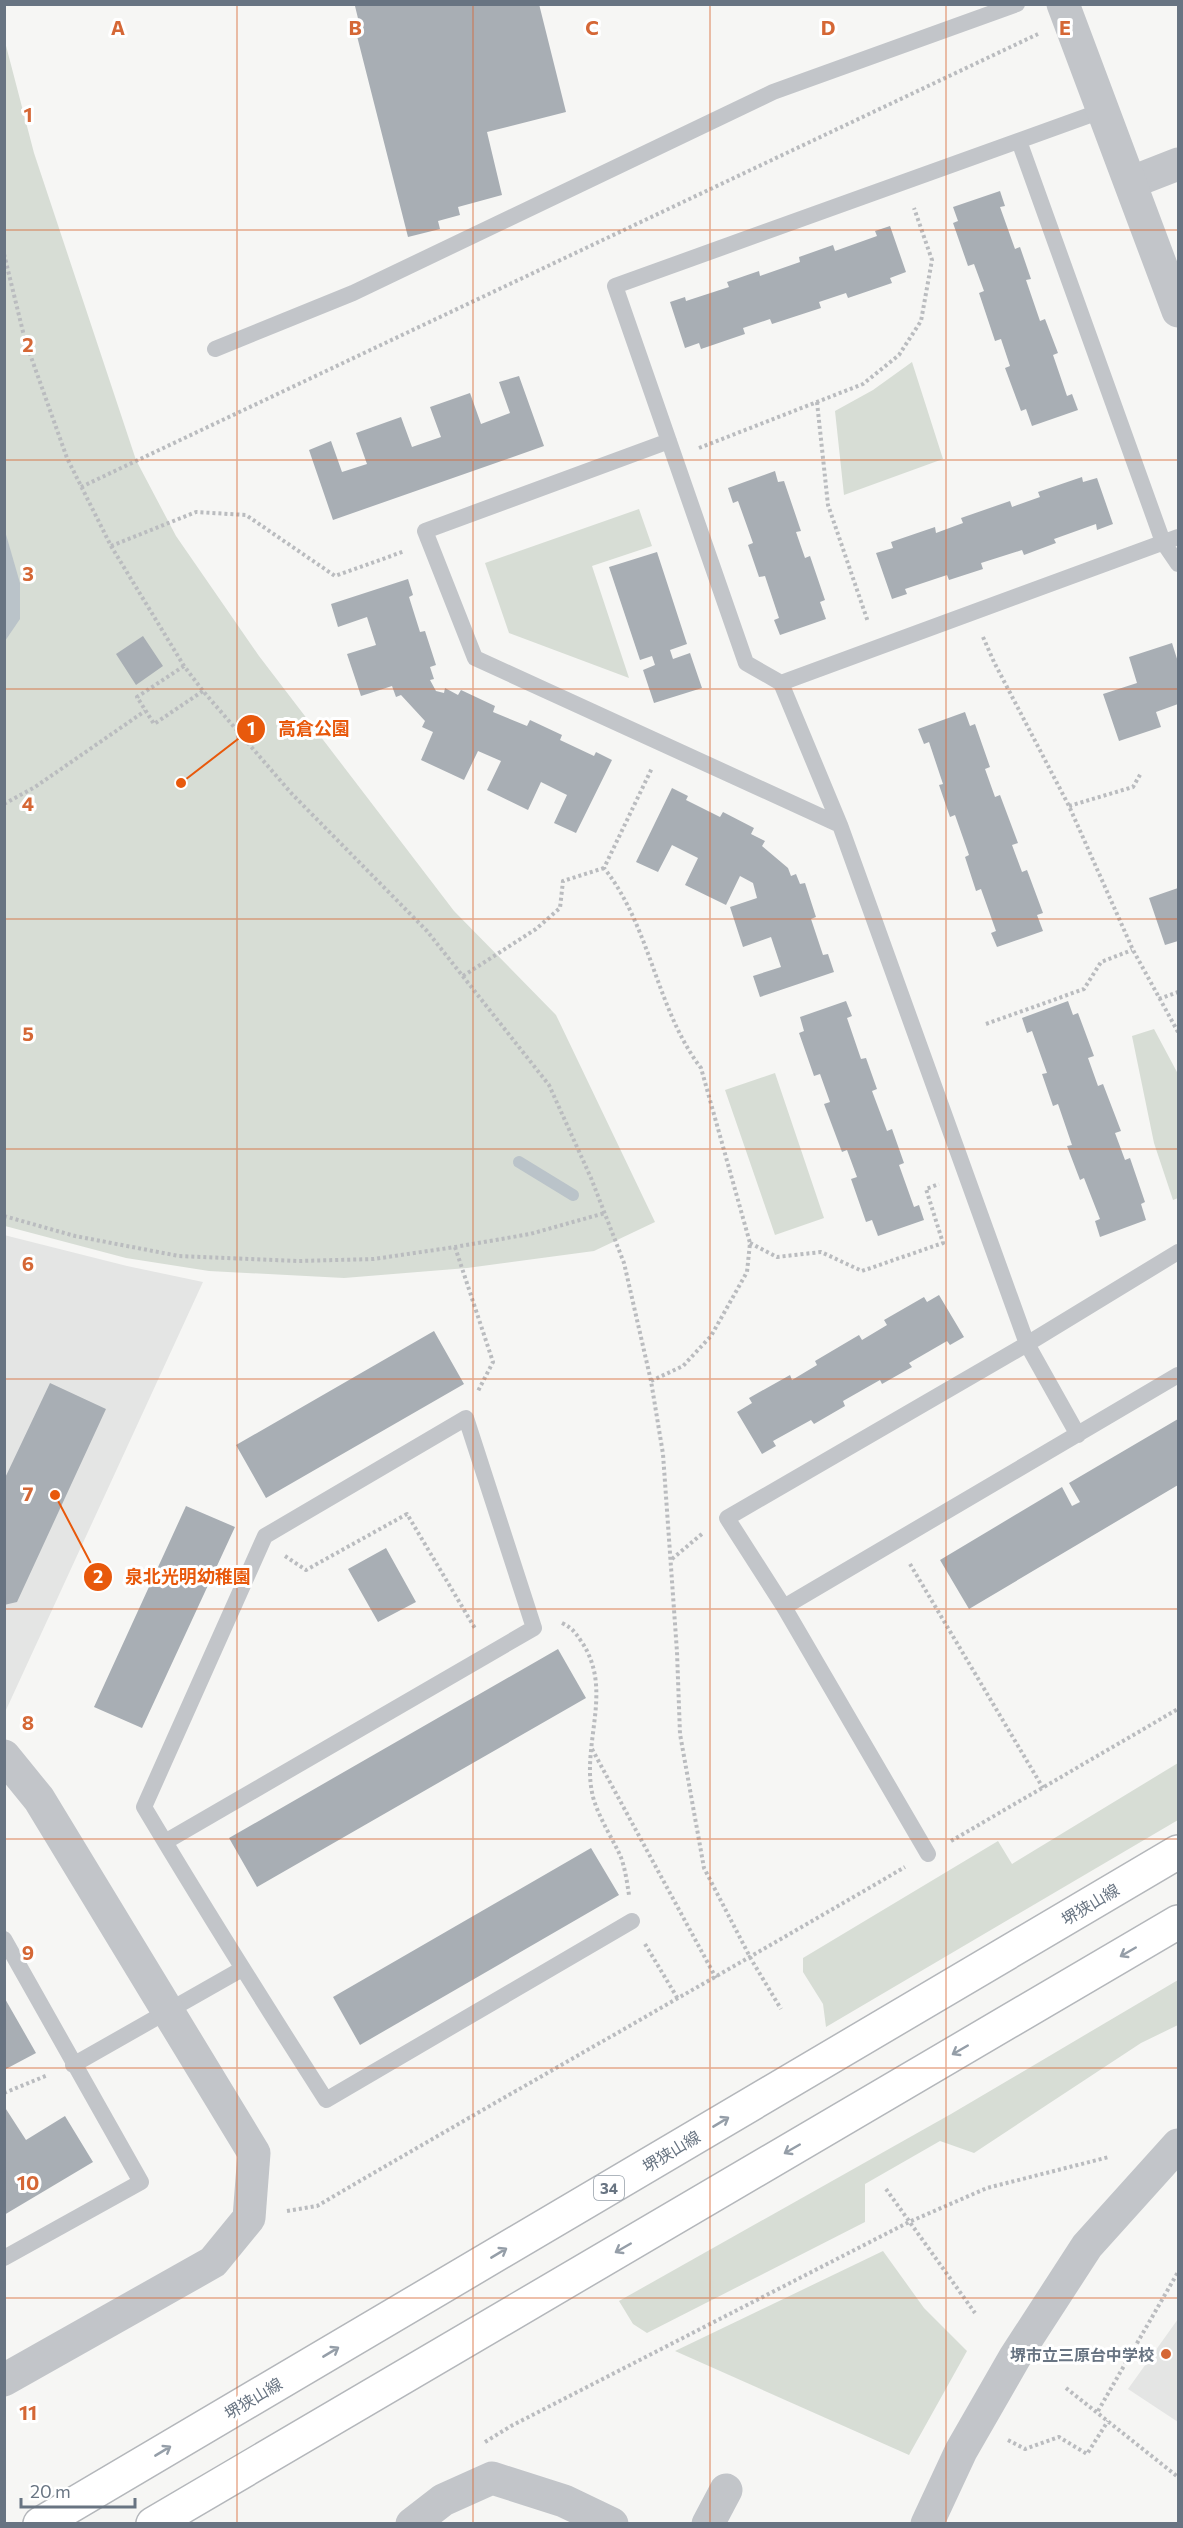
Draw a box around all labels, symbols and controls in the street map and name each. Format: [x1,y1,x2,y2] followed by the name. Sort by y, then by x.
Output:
[111,15,125,39] text: A
[348,15,362,39] text: B
[585,15,599,39] text: C
[821,15,835,39] text: D
[1059,15,1071,39] text: E
[23,102,33,126] text: 1
[22,332,34,356] text: 2
[22,561,34,585] text: 3
[236,711,362,747] callout: 高倉公園
[247,717,255,739] text: 1
[278,717,350,739] text: 高倉公園
[22,791,34,815] text: 4
[22,1021,34,1045] text: 5
[22,1251,34,1275] text: 6
[23,1481,34,1505] text: 7
[83,1559,263,1595] callout: 泉北光明幼稚園
[93,1565,103,1587] text: 2
[125,1565,251,1587] text: 泉北光明幼稚園
[22,1710,34,1734] text: 8
[1058,1879,1122,1929] street label: 堺狭山線
[22,1940,34,1964] text: 9
[1120,1946,1137,1958] one-way arrow
[952,2045,969,2057] one-way arrow
[712,2115,729,2127] one-way arrow
[639,2126,703,2176] street label: 堺狭山線
[784,2143,801,2155] one-way arrow
[17,2170,39,2194] text: 10
[594,2176,624,2200] road number: 34
[615,2242,632,2254] one-way arrow
[490,2247,507,2259] one-way arrow
[1010,2345,1154,2364] place label: 堺市立三原台中学校
[322,2346,339,2358] one-way arrow
[1159,2347,1173,2361] marker: 堺市立三原台中学校
[221,2373,285,2423] street label: 堺狭山線
[19,2400,37,2424] text: 11
[154,2445,171,2457] one-way arrow
[21,2471,135,2509] scale bar
[30,2480,71,2502] text: 20 m

